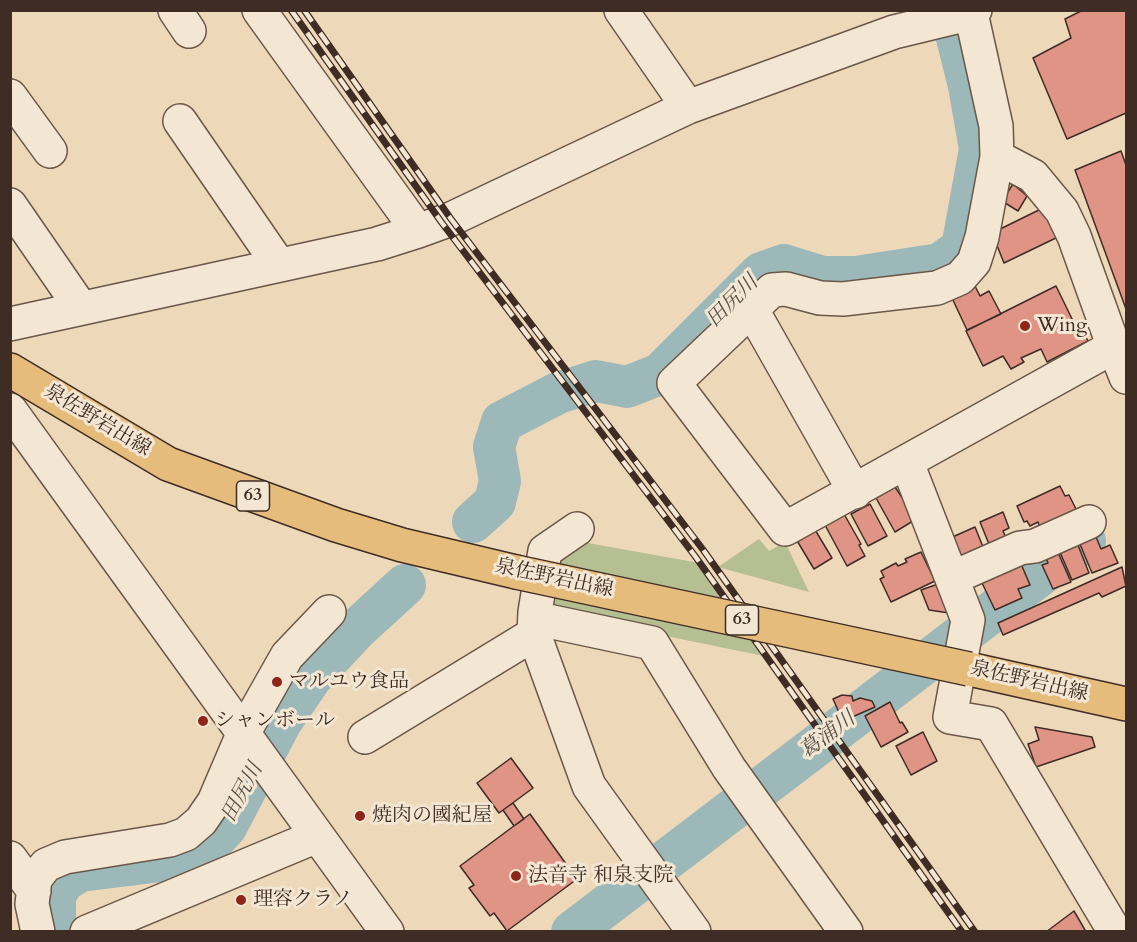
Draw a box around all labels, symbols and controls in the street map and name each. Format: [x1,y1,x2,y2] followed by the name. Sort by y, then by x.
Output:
[702,271,764,333] water label: 田尻川
[1037,314,1087,338] place label: Wing
[1018,319,1032,333] marker: Wing
[39,380,155,462] street label: 泉佐野岩出線
[236,481,270,511] road number: 63
[493,555,615,603] street label: 泉佐野岩出線
[726,605,758,635] road number: 63
[968,657,1090,707] street label: 泉佐野岩出線
[289,670,409,694] place label: マルユウ食品
[270,675,284,689] marker: マルユウ食品
[795,707,861,765] water label: 葛浦川
[215,709,335,733] place label: シャンボール
[196,714,210,728] marker: シャンボール
[217,759,269,827] water label: 田尻川
[372,804,492,828] place label: 焼肉の國紀屋
[353,809,367,823] marker: 焼肉の國紀屋
[528,864,673,888] place label: 法音寺 和泉支院
[509,869,523,883] marker: 法音寺 和泉支院
[253,888,353,912] place label: 理容クラノ
[234,893,248,907] marker: 理容クラノ

